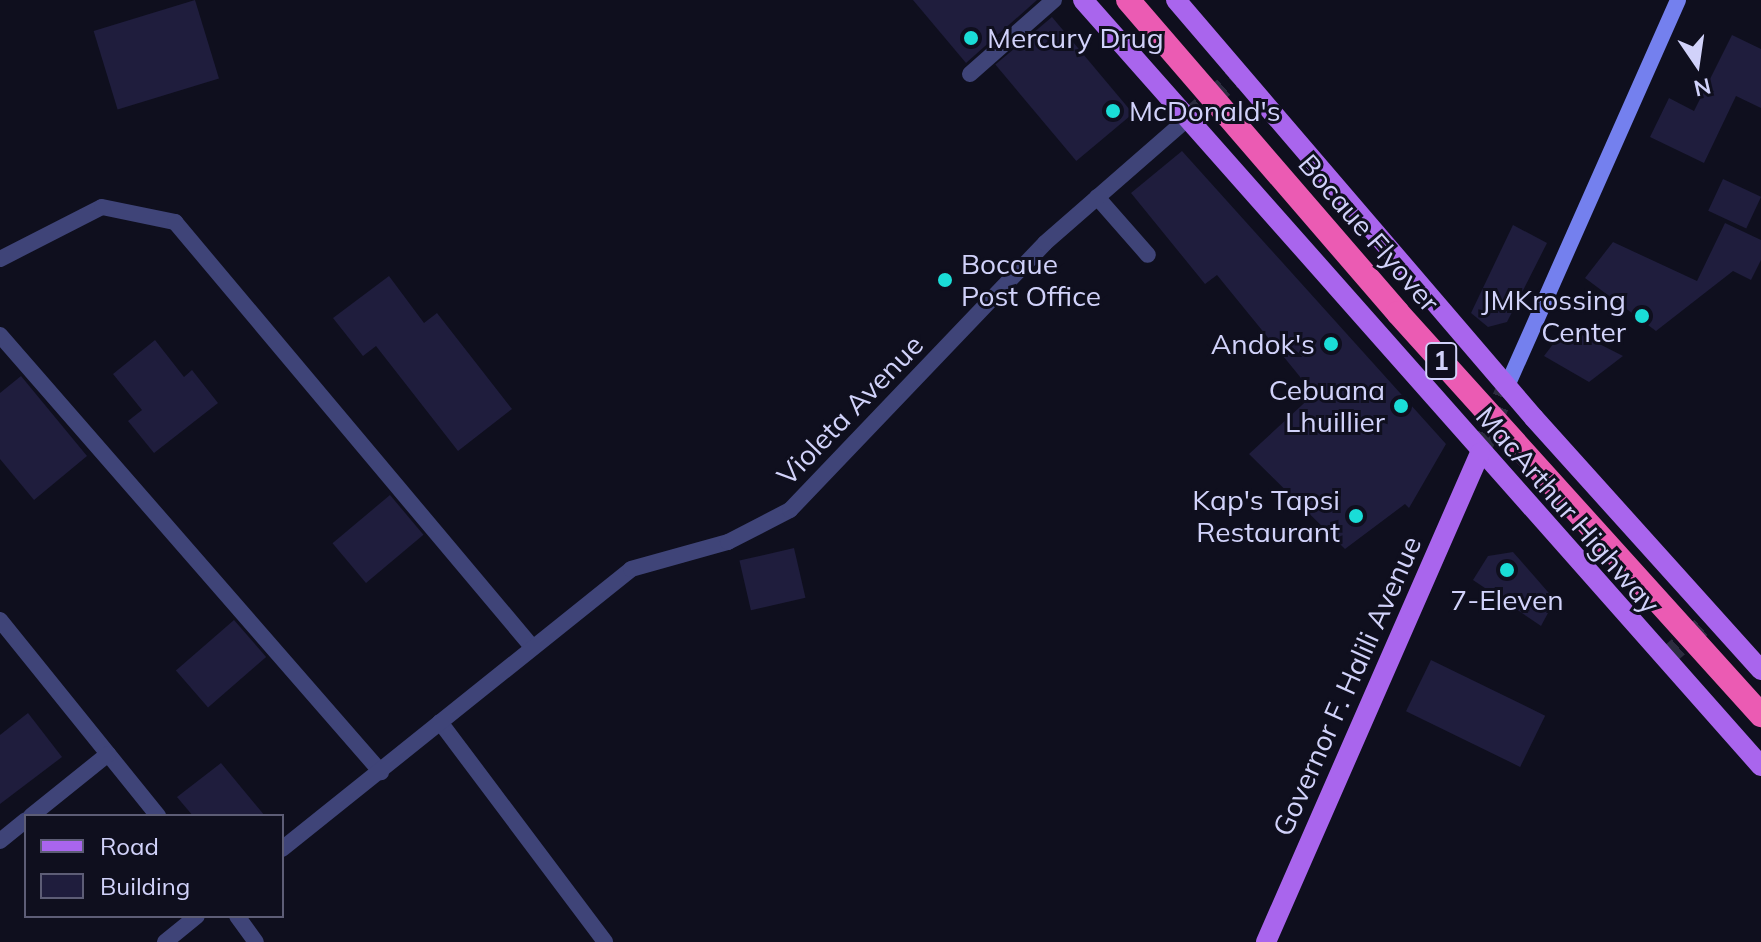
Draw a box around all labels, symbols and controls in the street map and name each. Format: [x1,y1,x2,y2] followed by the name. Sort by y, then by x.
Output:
[987,21,1164,55] place label: Mercury Drug
[1657,24,1737,104] north arrow
[962,29,980,47] marker: Mercury Drug
[1691,72,1714,103] text: N
[1129,94,1281,128] place label: McDonald's
[1104,102,1122,120] marker: McDonald's
[1292,148,1446,318] street label: Bocaue Flyover
[961,247,1101,313] place label: Bocaue Post Office
[936,271,954,289] marker: Bocaue Post Office
[1481,283,1626,349] place label: JMKrossing Center
[1633,307,1651,325] marker: JMKrossing Center
[1211,327,1315,361] place label: Andok's
[770,328,930,492] street label: Violeta Avenue
[1322,335,1340,353] marker: Andok's
[1425,339,1457,383] road number: 1
[1269,373,1385,439] place label: Cebuana Lhuillier
[1392,397,1410,415] marker: Cebuana Lhuillier
[1469,400,1667,620] street label: MacArthur Highway
[1192,483,1340,549] place label: Kap's Tapsi Restaurant
[1347,507,1365,525] marker: Kap's Tapsi Restaurant
[1266,531,1428,841] street label: Governor F. Halili Avenue
[1498,561,1516,579] marker: 7-Eleven
[1450,583,1564,617] place label: 7-Eleven
[24,814,284,918] legend
[100,831,159,861] text: Road
[100,871,190,901] text: Building

